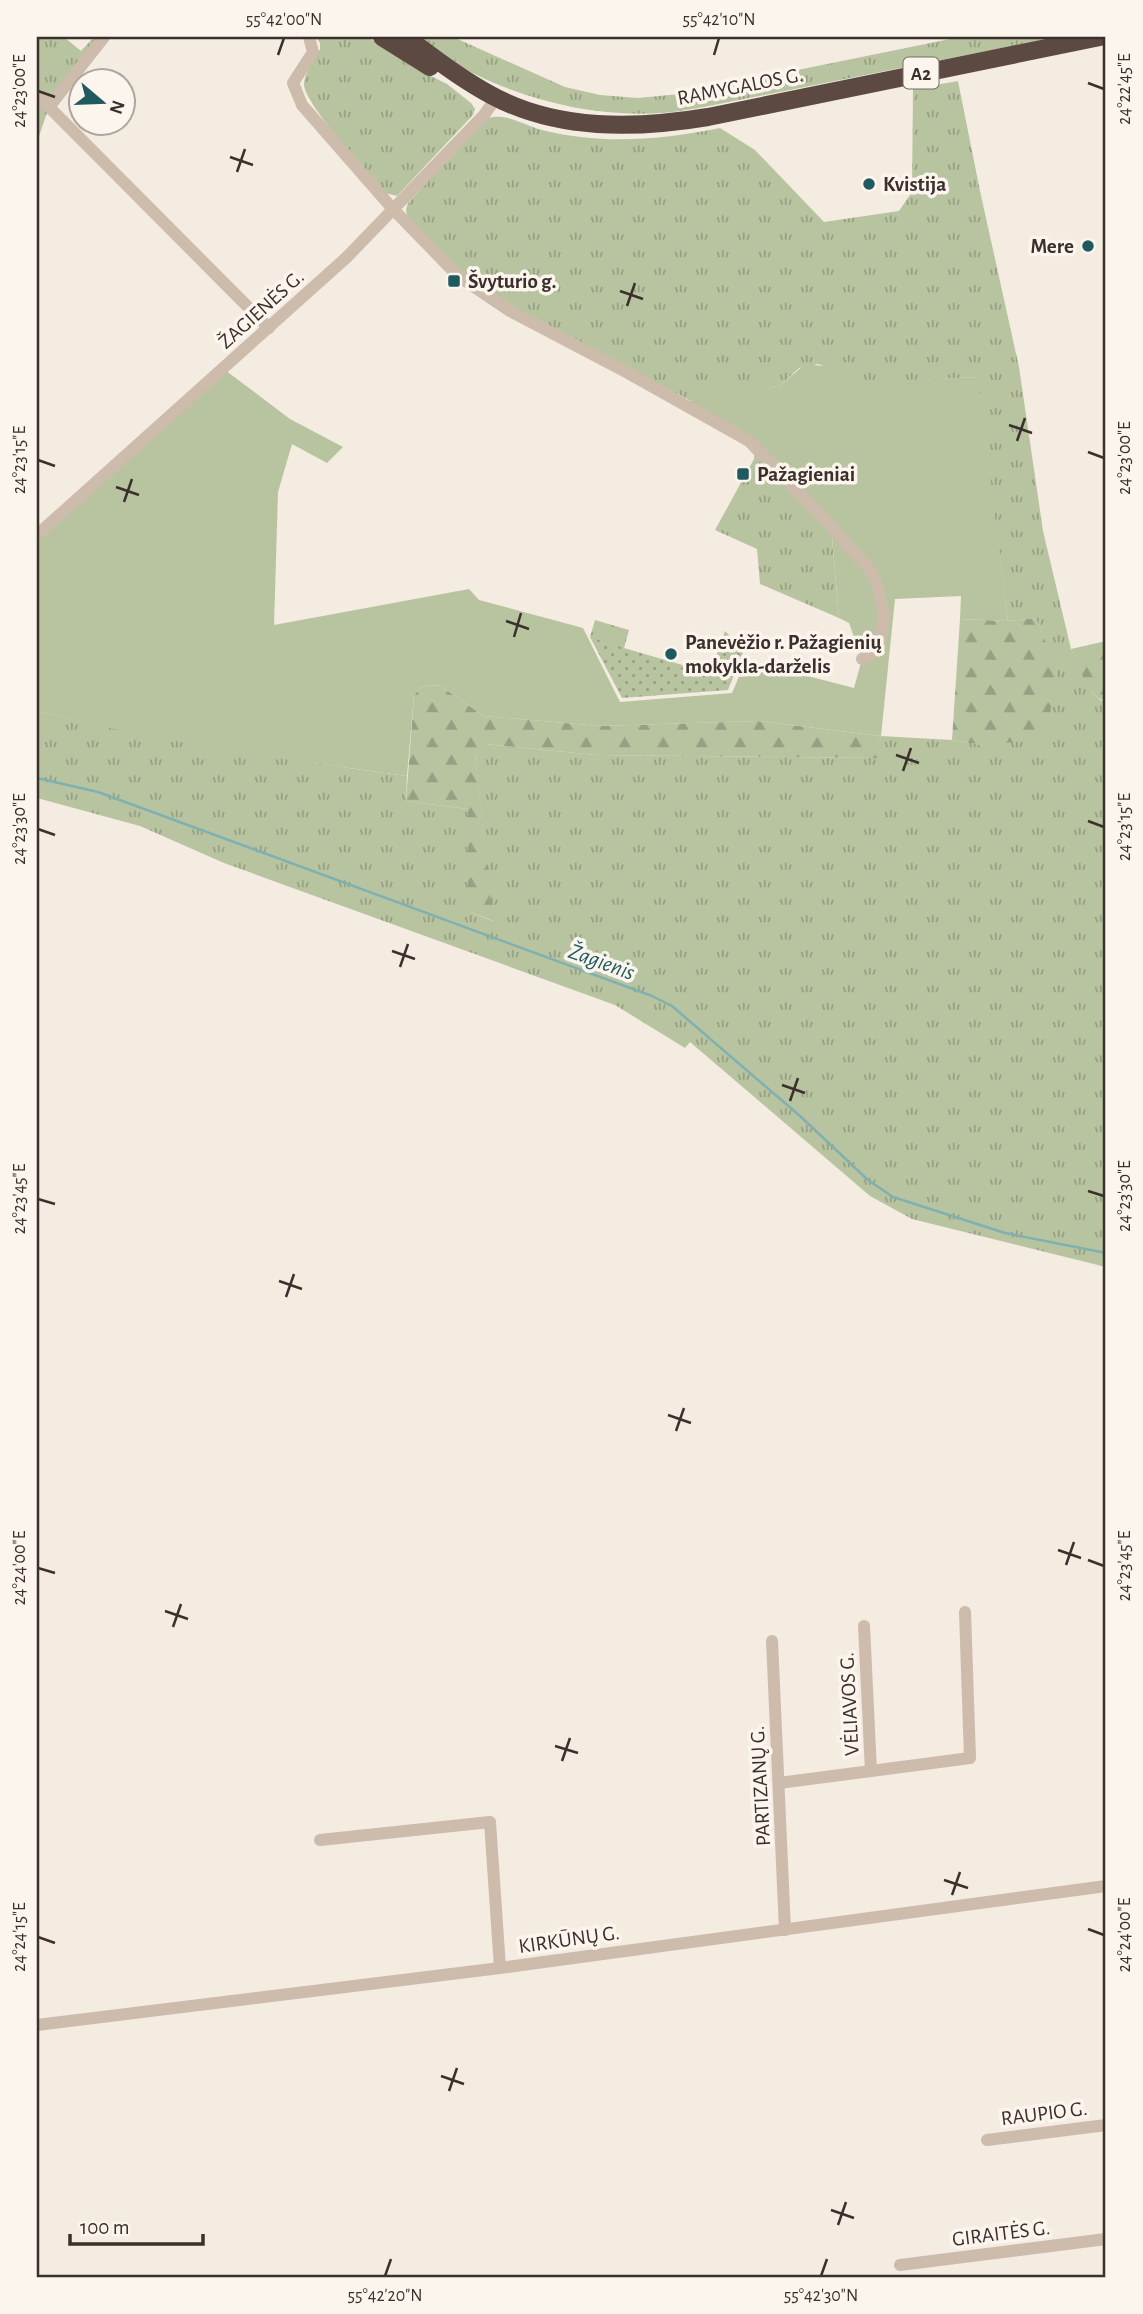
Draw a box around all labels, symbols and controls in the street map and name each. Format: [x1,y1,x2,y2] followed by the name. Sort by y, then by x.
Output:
[246,11,322,29] text: 55°42'00"N
[682,11,756,29] text: 55°42'10"N
[1116,53,1134,125] text: 24°22'45"E
[11,54,29,128] text: 24°23'00"E
[904,58,939,88] road number: A2
[675,64,805,109] street label: RAMYGALOS G.
[66,66,136,136] north arrow
[106,98,128,116] text: N
[883,174,946,195] place label: Kvistija
[861,176,877,192] marker: Kvistija
[1030,236,1074,257] place label: Mere
[1080,238,1096,254] marker: Mere
[213,264,308,353] street label: ŽAGIENĖS G.
[468,269,556,292] place label: Švyturio g.
[446,273,462,289] marker: Švyturio g.
[1116,421,1134,495] text: 24°23'00"E
[11,426,29,494] text: 24°23'15"E
[757,464,855,485] place label: Pažagieniai
[735,466,751,482] marker: Pažagieniai
[685,632,882,677] place label: Panevėžio r. Pažagienių mokykla-darželis
[663,646,679,662] marker: Panevėžio r. Pažagienių mokykla-darželis
[11,793,29,865] text: 24°23'30"E
[1116,793,1134,861] text: 24°23'15"E
[566,938,638,985] water label: Žagienis
[1116,1160,1134,1232] text: 24°23'30"E
[11,1163,29,1234] text: 24°23'45"E
[11,1530,29,1605] text: 24°24'00"E
[1116,1530,1134,1601] text: 24°23'45"E
[835,1652,863,1756] street label: VĖLIAVOS G.
[747,1725,774,1847] street label: PARTIZANŲ G.
[1116,1897,1134,1972] text: 24°24'00"E
[11,1902,29,1972] text: 24°24'15"E
[517,1921,621,1957] street label: KIRKŪNŲ G.
[1000,2098,1089,2129] street label: RAUPIO G.
[70,2202,203,2246] scale bar
[951,2216,1051,2250] street label: GIRAITĖS G.
[80,2217,130,2238] text: 100 m
[347,2287,423,2305] text: 55°42'20"N
[784,2287,858,2305] text: 55°42'30"N

